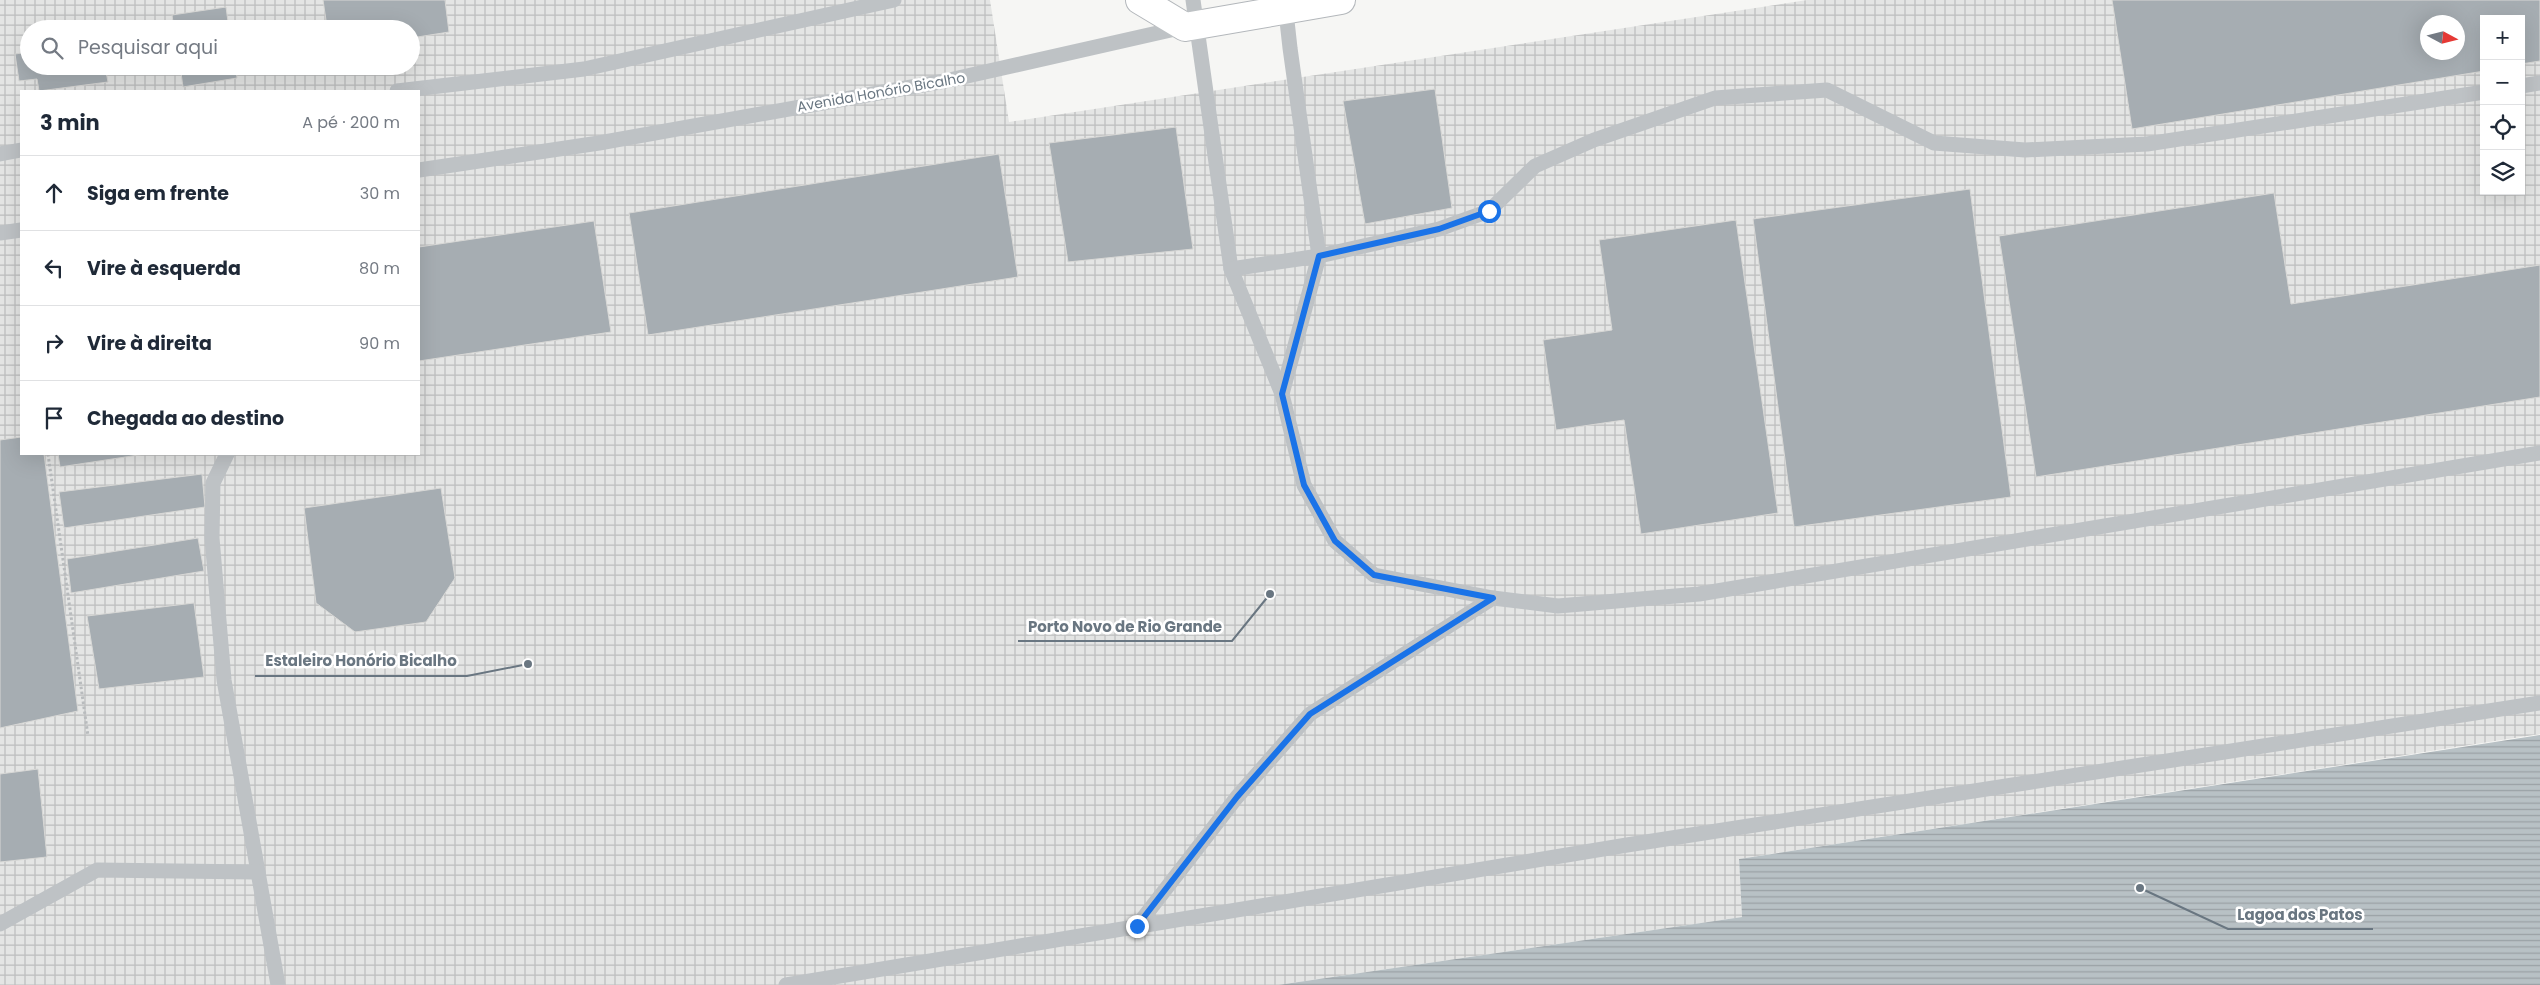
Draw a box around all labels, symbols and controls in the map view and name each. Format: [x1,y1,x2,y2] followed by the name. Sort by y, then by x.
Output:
[2420,15,2465,60] north arrow
[2480,15,2525,195] map controls
[2480,15,2525,60] button: +
[20,20,420,75] search box
[38,34,66,62] icon: search
[78,34,218,61] text: Pesquisar aqui
[2480,60,2525,105] button: −
[795,67,967,117] street label: Avenida Honório Bicalho
[2480,105,2525,150] button: locate
[40,108,100,137] text: 3 min
[302,111,400,134] text: A pé · 200 m
[2480,150,2525,195] button: layers
[40,179,68,207] icon: ahead
[87,180,229,207] text: Siga em frente
[360,182,400,205] text: 30 m
[1478,200,1501,223] route start
[40,254,68,282] icon: left
[87,255,241,282] text: Vire à esquerda
[359,257,400,280] text: 80 m
[40,329,68,357] icon: right
[87,330,212,357] text: Vire à direita
[359,332,400,355] text: 90 m
[40,404,68,432] icon: arrive
[87,405,284,432] text: Chegada ao destino
[1018,611,1232,641] callout: Porto Novo de Rio Grande
[1028,616,1222,637] text: Porto Novo de Rio Grande
[255,646,467,676] callout: Estaleiro Honório Bicalho
[265,650,457,671] text: Estaleiro Honório Bicalho
[2228,899,2373,929] callout: Lagoa dos Patos
[2237,904,2363,925] text: Lagoa dos Patos
[1126,915,1149,938] route end

